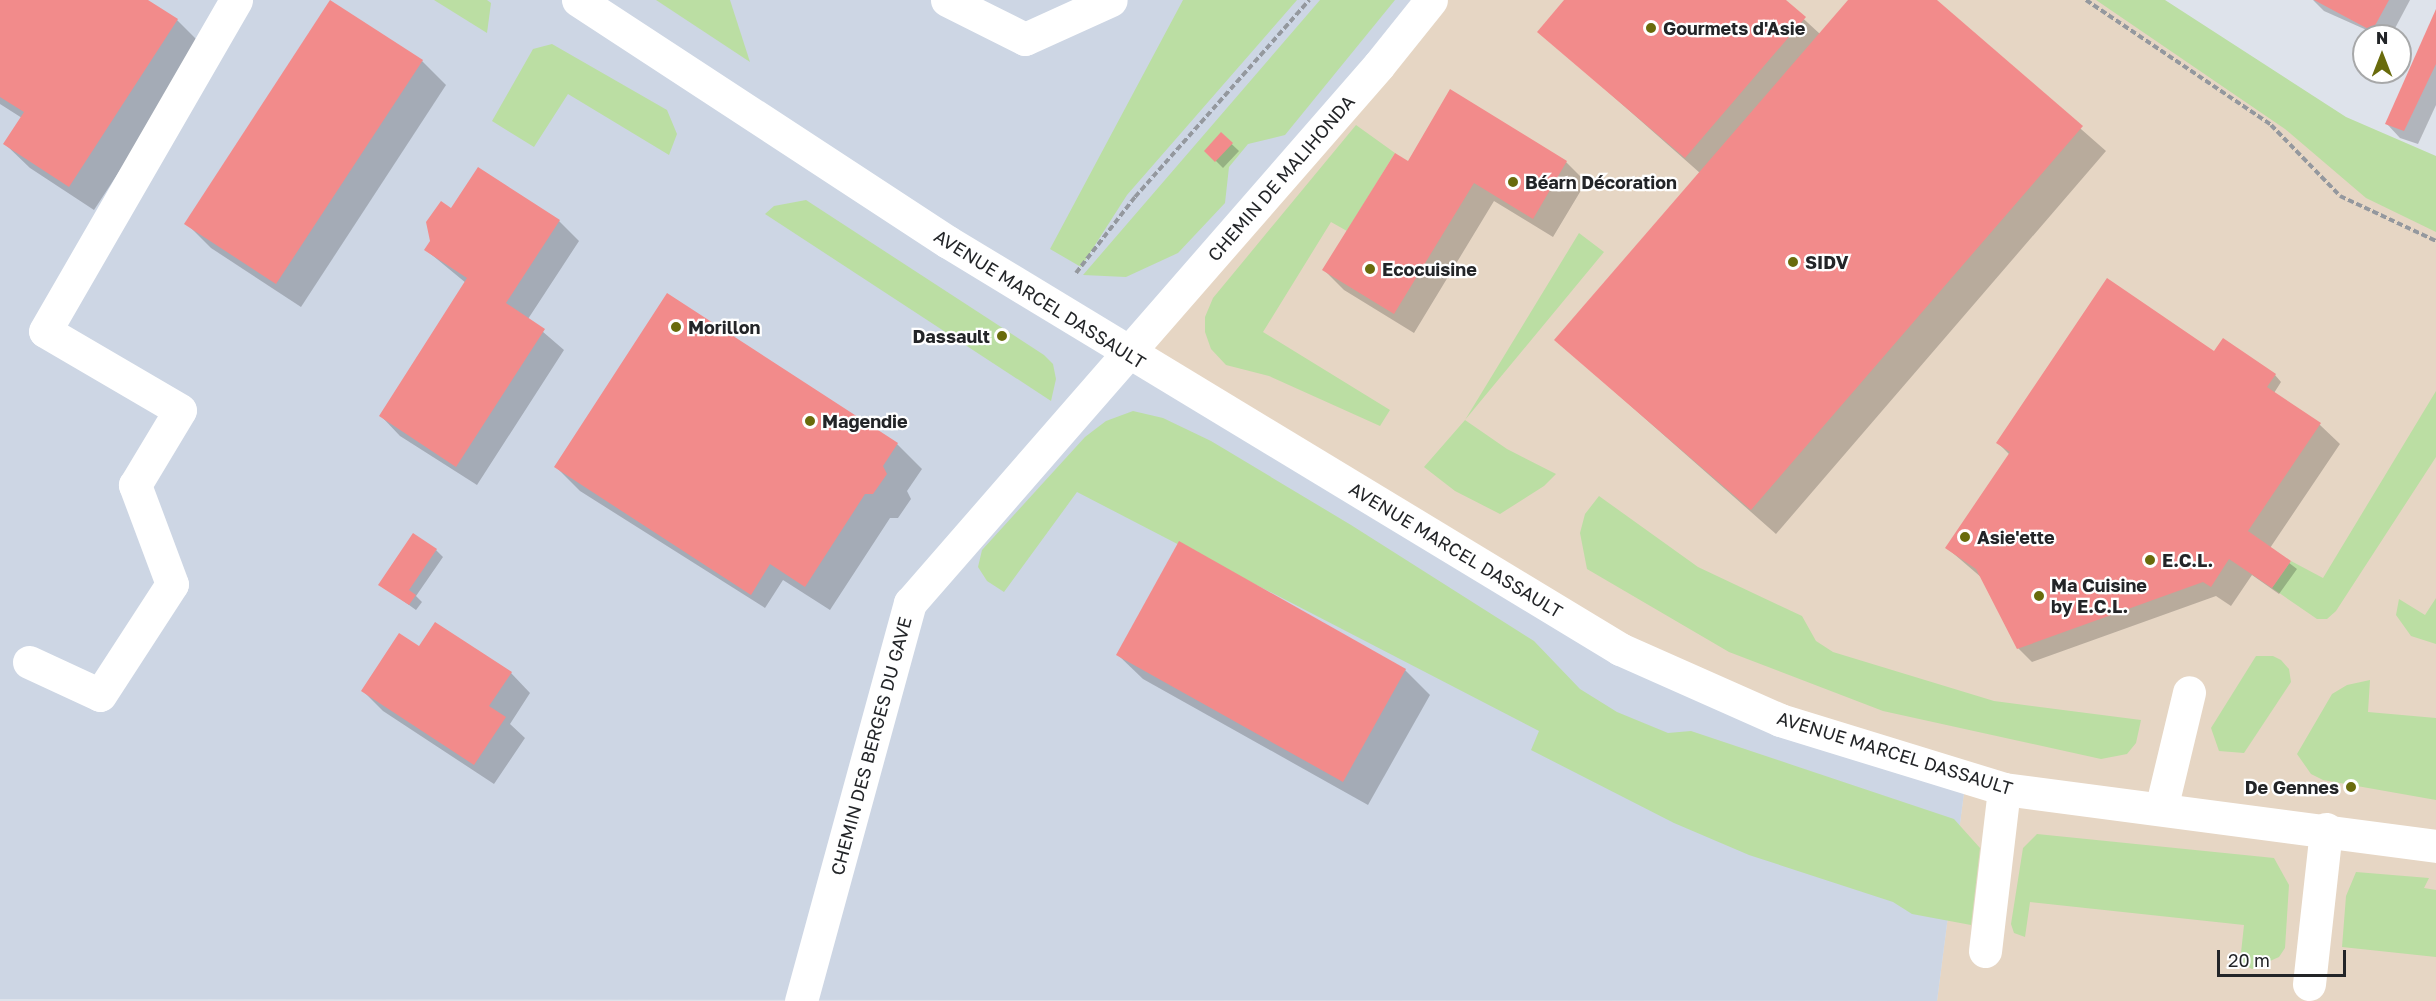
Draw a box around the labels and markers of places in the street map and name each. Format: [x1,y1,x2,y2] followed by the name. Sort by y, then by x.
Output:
[1663,17,1805,39] place label: Gourmets d'Asie
[1644,21,1658,35] marker: Gourmets d'Asie
[1525,171,1677,193] place label: Béarn Décoration
[1506,175,1520,189] marker: Béarn Décoration
[1805,251,1849,273] place label: SIDV
[1786,255,1800,269] marker: SIDV
[1382,258,1477,280] place label: Ecocuisine
[1363,262,1377,276] marker: Ecocuisine
[688,316,760,338] place label: Morillon
[669,320,683,334] marker: Morillon
[913,325,990,347] place label: Dassault
[995,329,1009,343] marker: Dassault
[822,410,908,432] place label: Magendie
[803,414,817,428] marker: Magendie
[1977,526,2055,548] place label: Asie'ette
[1958,530,1972,544] marker: Asie'ette
[2162,549,2213,571] place label: E.C.L.
[2143,553,2157,567] marker: E.C.L.
[2051,575,2147,618] place label: Ma Cuisine by E.C.L.
[2032,589,2046,603] marker: Ma Cuisine by E.C.L.
[2245,776,2339,798] place label: De Gennes
[2344,780,2358,794] marker: De Gennes

